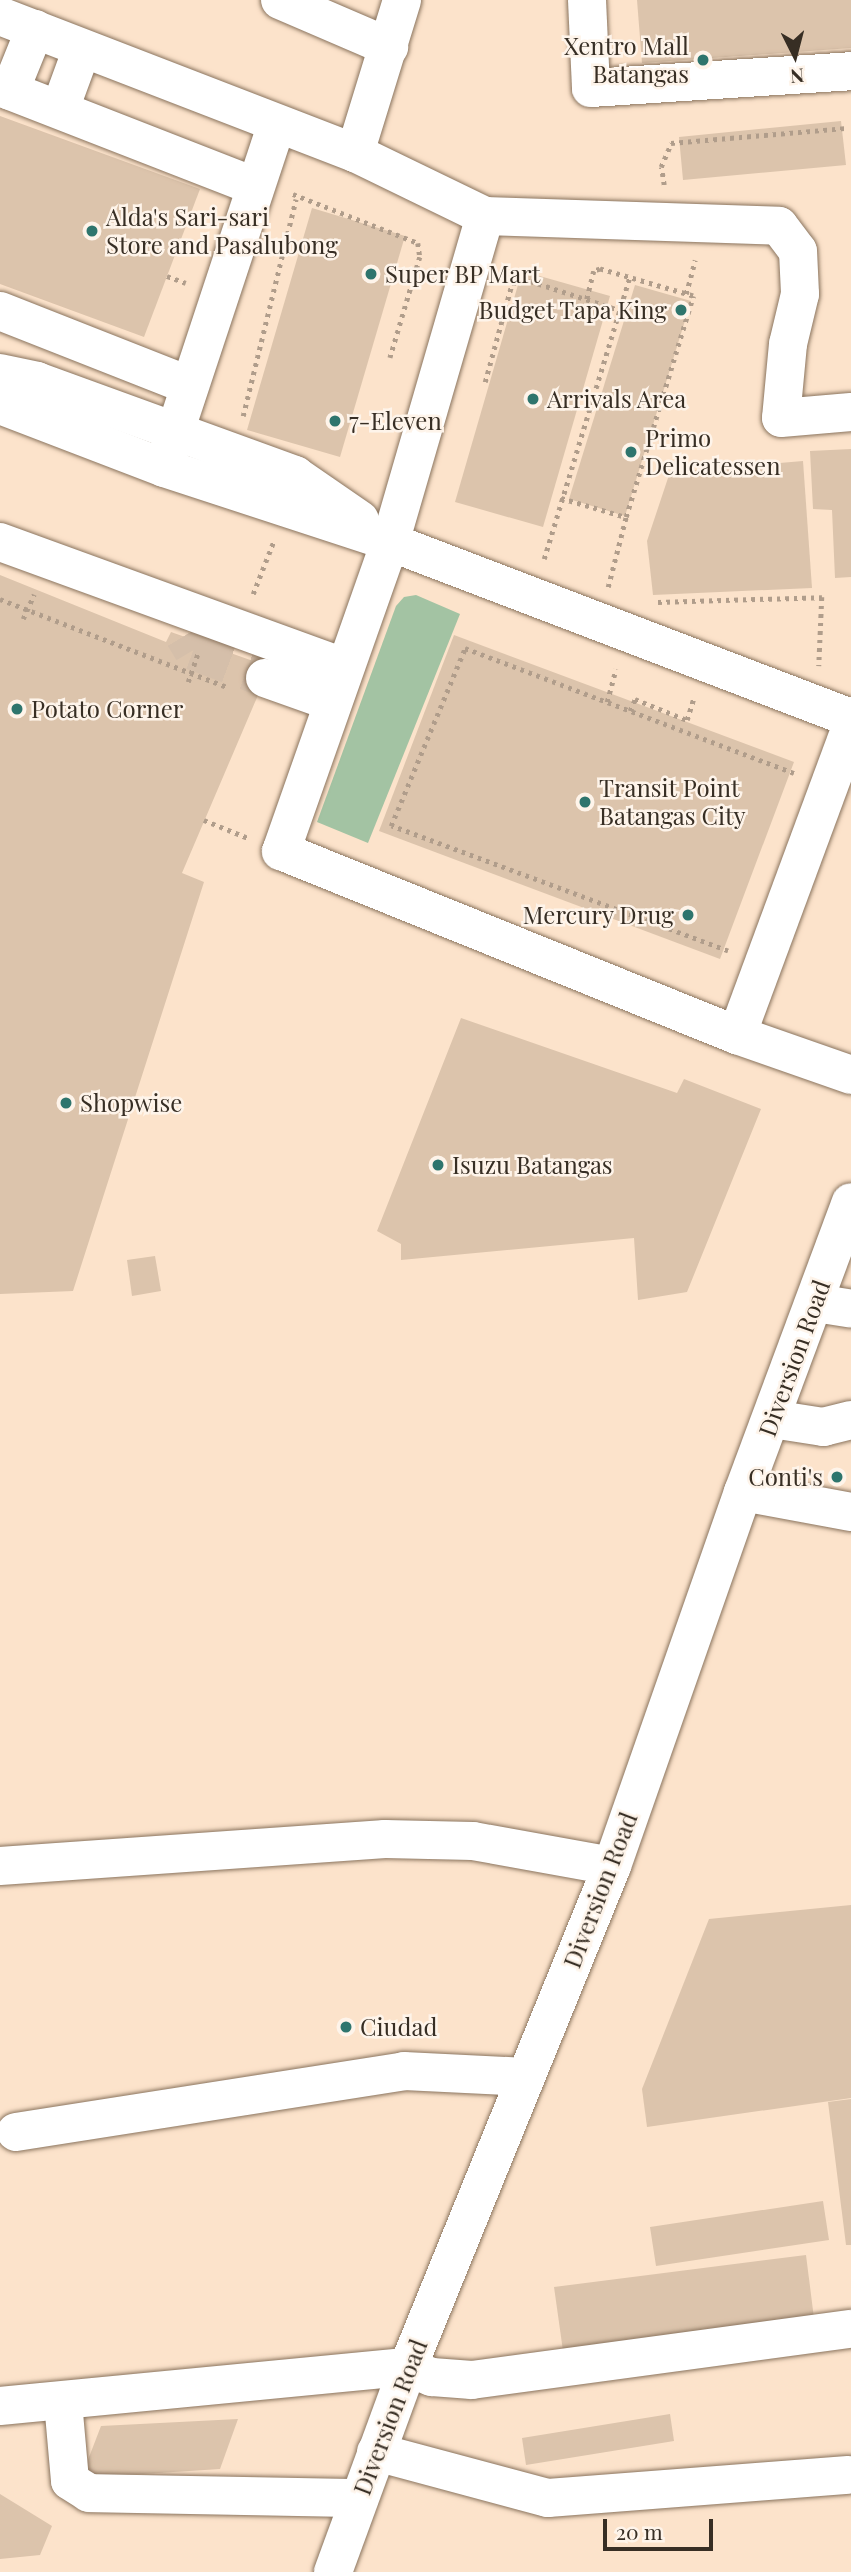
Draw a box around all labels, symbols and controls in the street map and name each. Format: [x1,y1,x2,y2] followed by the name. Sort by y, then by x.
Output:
[760,21,830,91] north arrow
[564,32,689,88] place label: Xentro Mall Batangas
[695,52,711,68] marker: Xentro Mall Batangas
[789,63,805,91] text: N
[106,203,338,259] place label: Alda's Sari-sari Store and Pasalubong
[84,223,100,239] marker: Alda's Sari-sari Store and Pasalubong
[385,260,541,288] place label: Super BP Mart
[363,266,379,282] marker: Super BP Mart
[477,296,667,324] place label: Budget Tapa King
[673,302,689,318] marker: Budget Tapa King
[547,385,687,413] place label: Arrivals Area
[525,391,541,407] marker: Arrivals Area
[349,407,442,435] place label: 7-Eleven
[327,413,343,429] marker: 7-Eleven
[645,424,781,480] place label: Primo Delicatessen
[623,444,639,460] marker: Primo Delicatessen
[31,695,183,723] place label: Potato Corner
[9,701,25,717] marker: Potato Corner
[599,774,746,830] place label: Transit Point Batangas City
[577,794,593,810] marker: Transit Point Batangas City
[522,901,674,929] place label: Mercury Drug
[680,907,696,923] marker: Mercury Drug
[80,1089,182,1117] place label: Shopwise
[58,1095,74,1111] marker: Shopwise
[452,1151,613,1179] place label: Isuzu Batangas
[430,1157,446,1173] marker: Isuzu Batangas
[752,1276,836,1440] street label: Diversion Road
[748,1463,823,1491] place label: Conti's
[829,1469,845,1485] marker: Conti's
[557,1808,643,1972] street label: Diversion Road
[360,2013,437,2041] place label: Ciudad
[338,2019,354,2035] marker: Ciudad
[347,2335,433,2499] street label: Diversion Road
[606,2506,716,2550] scale bar
[616,2517,663,2545] text: 20 m

